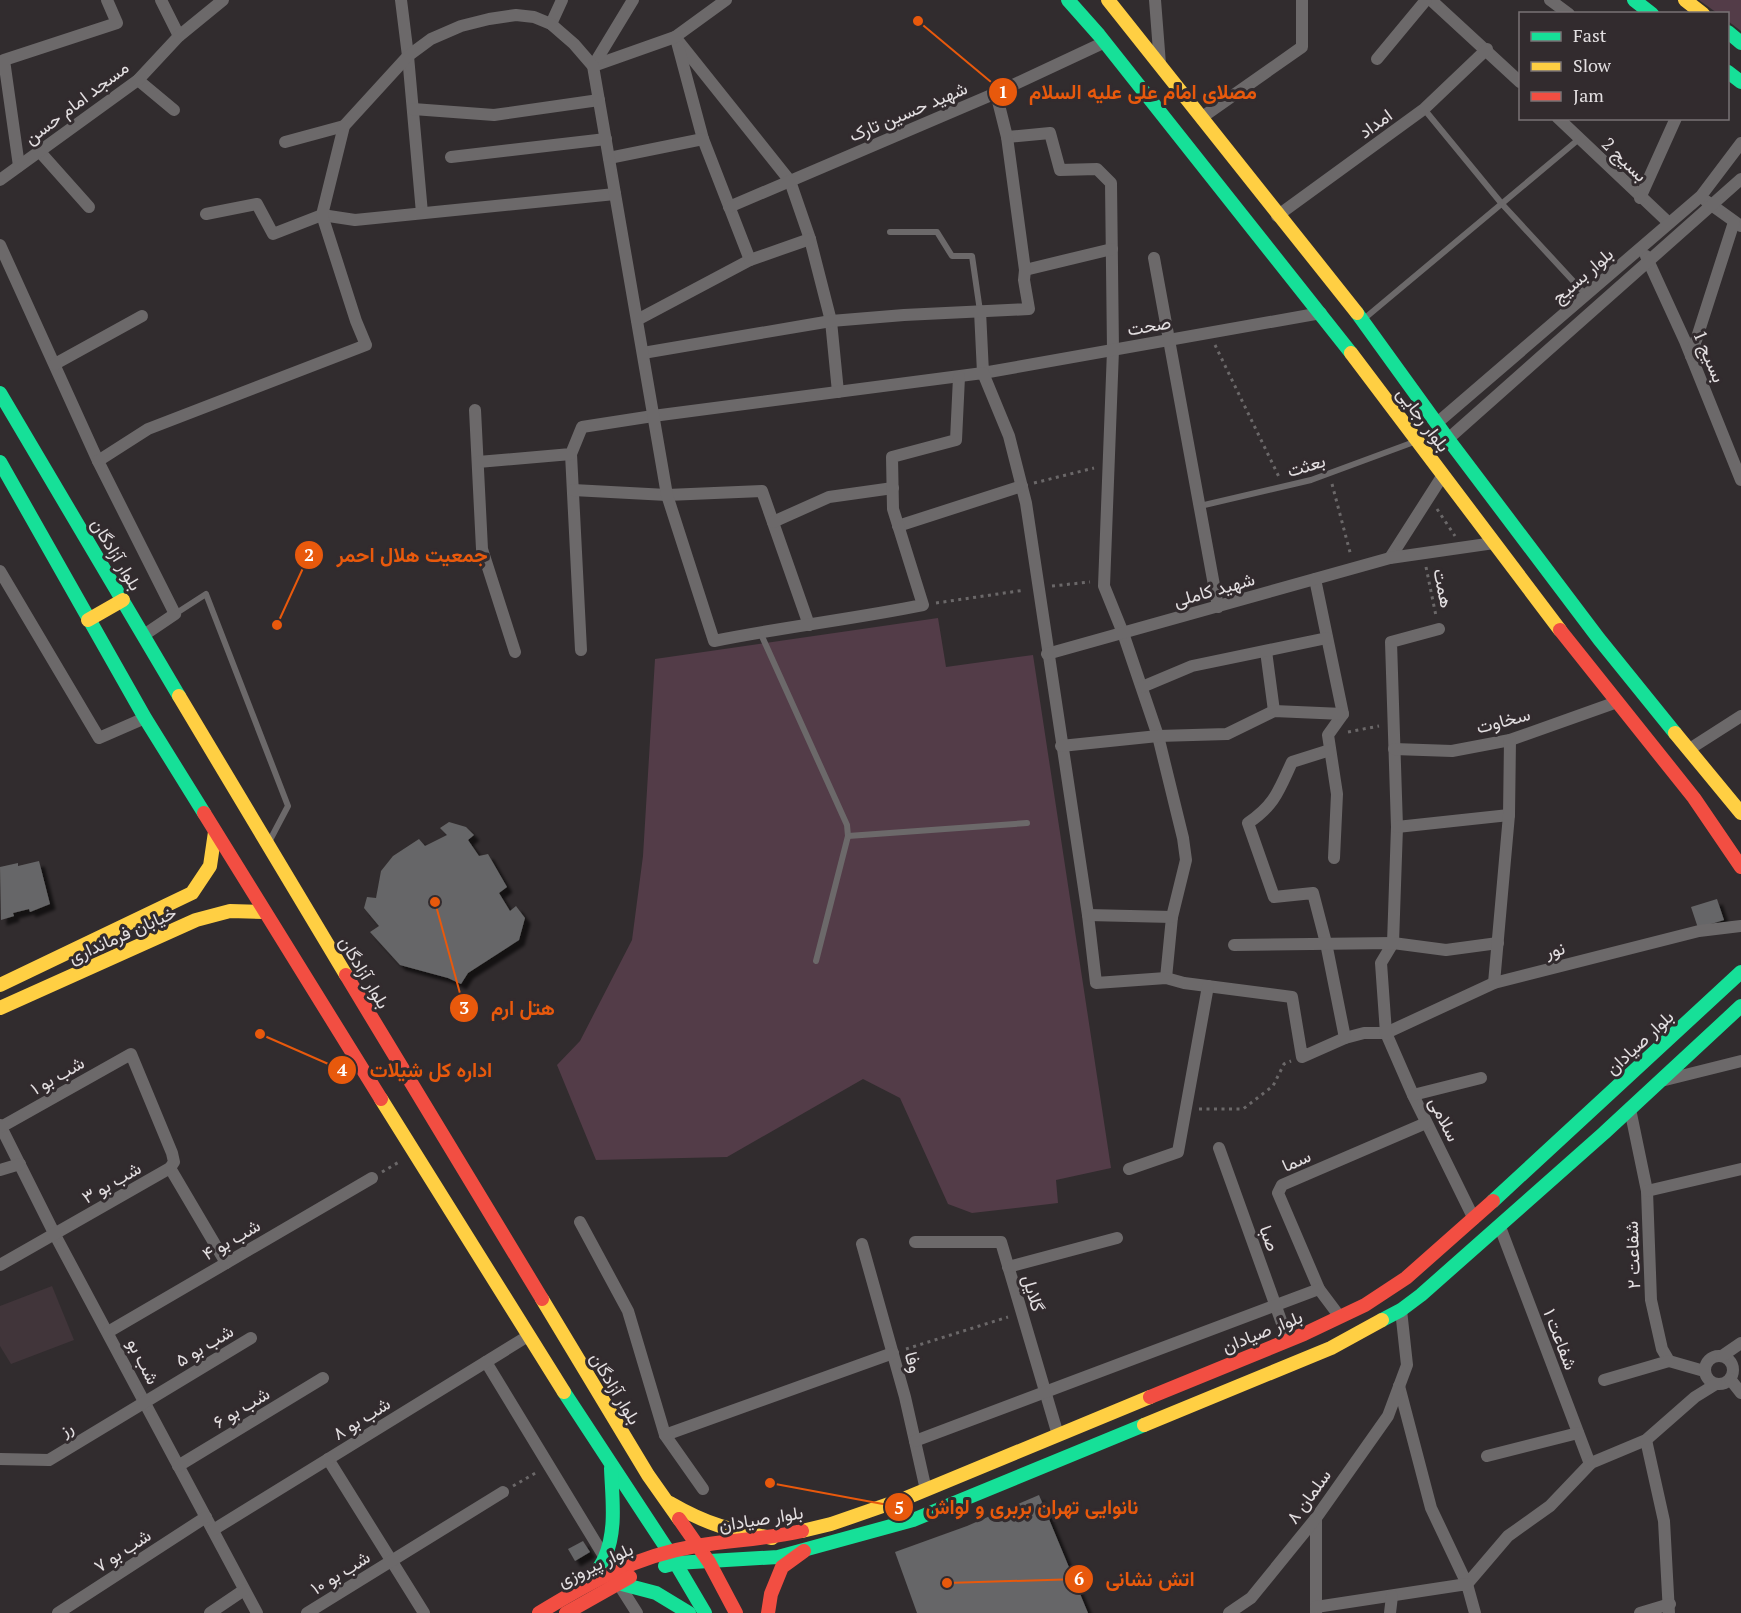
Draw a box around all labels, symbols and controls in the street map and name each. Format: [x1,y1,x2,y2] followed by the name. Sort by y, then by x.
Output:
[1519,12,1729,120] legend
[1573,23,1607,47] text: Fast
[1573,53,1612,77] text: Slow
[19,55,134,150] street label: مسجد امام حسن
[988,73,1269,111] callout: مصلای امام علی علیه السلام
[845,75,971,147] street label: شهید حسین تارک
[1029,78,1257,105] text: مصلای امام علی علیه السلام
[998,79,1008,103] text: 1
[1573,83,1604,107] text: Jam
[1353,103,1397,143] street label: امداد
[1596,131,1653,187] street label: بسیج 2
[1546,242,1619,309] street label: بلوار بسیج
[1125,309,1173,341] street label: صحت
[1687,326,1732,386] street label: بسیج 1
[1392,382,1456,456] street label: بلوار رجایی
[1284,448,1328,482] street label: بعثت
[86,513,148,595] street label: بلوار آزادگان
[294,536,499,574] callout: جمعیت هلال احمر
[335,541,488,568] text: جمعیت هلال احمر
[304,542,314,566] text: 2
[1171,566,1257,612] street label: شهید کاملی
[1428,566,1460,610] street label: همت
[1473,701,1533,739] street label: سخاوت
[64,900,180,968] street label: خیابان فرمانداری
[334,931,396,1013] street label: بلوار آزادگان
[1542,935,1567,963] street label: نور
[449,989,567,1027] callout: هتل ارم
[491,994,555,1021] text: هتل ارم
[459,995,469,1019] text: 3
[1600,1004,1678,1080] street label: بلوار صیادان
[26,1050,88,1100] street label: شب بو ۱
[327,1051,504,1089] callout: اداره کل شیلات
[370,1056,492,1083] text: اداره کل شیلات
[337,1057,348,1081] text: 4
[1424,1093,1466,1145] street label: سلامی
[1278,1143,1314,1177] street label: سما
[77,1155,145,1209] street label: شب بو ۳
[198,1213,264,1265] street label: شب بو ۴
[1619,1221,1645,1289] street label: شفاعت ۲
[1254,1222,1286,1254] street label: صبا
[1017,1272,1051,1314] street label: گلایل
[1218,1304,1306,1358] street label: بلوار صیادان
[1538,1305,1584,1373] street label: شفاعت ۱
[171,1318,237,1372] street label: شب بو ۵
[122,1334,166,1388] street label: شب بو
[585,1347,647,1429] street label: بلوار آزادگان
[900,1349,928,1375] street label: وفا
[208,1381,274,1433] street label: شب بو ۶
[328,1391,394,1445] street label: شب بو ۸
[54,1415,77,1442] street label: رز
[1280,1464,1336,1528] street label: سلمان ۸
[884,1488,1151,1526] callout: نانوایی تهران بربری و لواش
[926,1493,1139,1520] text: نانوایی تهران بربری و لواش
[894,1495,904,1519] text: 5
[717,1499,805,1537] street label: بلوار صیادان
[89,1523,155,1577] street label: شب بو ۷
[553,1536,637,1593] street label: بلوار پیروزی
[306,1544,374,1600] street label: شب بو ۱۰
[1064,1560,1207,1598] callout: اتش نشانى
[1105,1565,1195,1592] text: اتش نشانى
[1074,1566,1084,1590] text: 6

